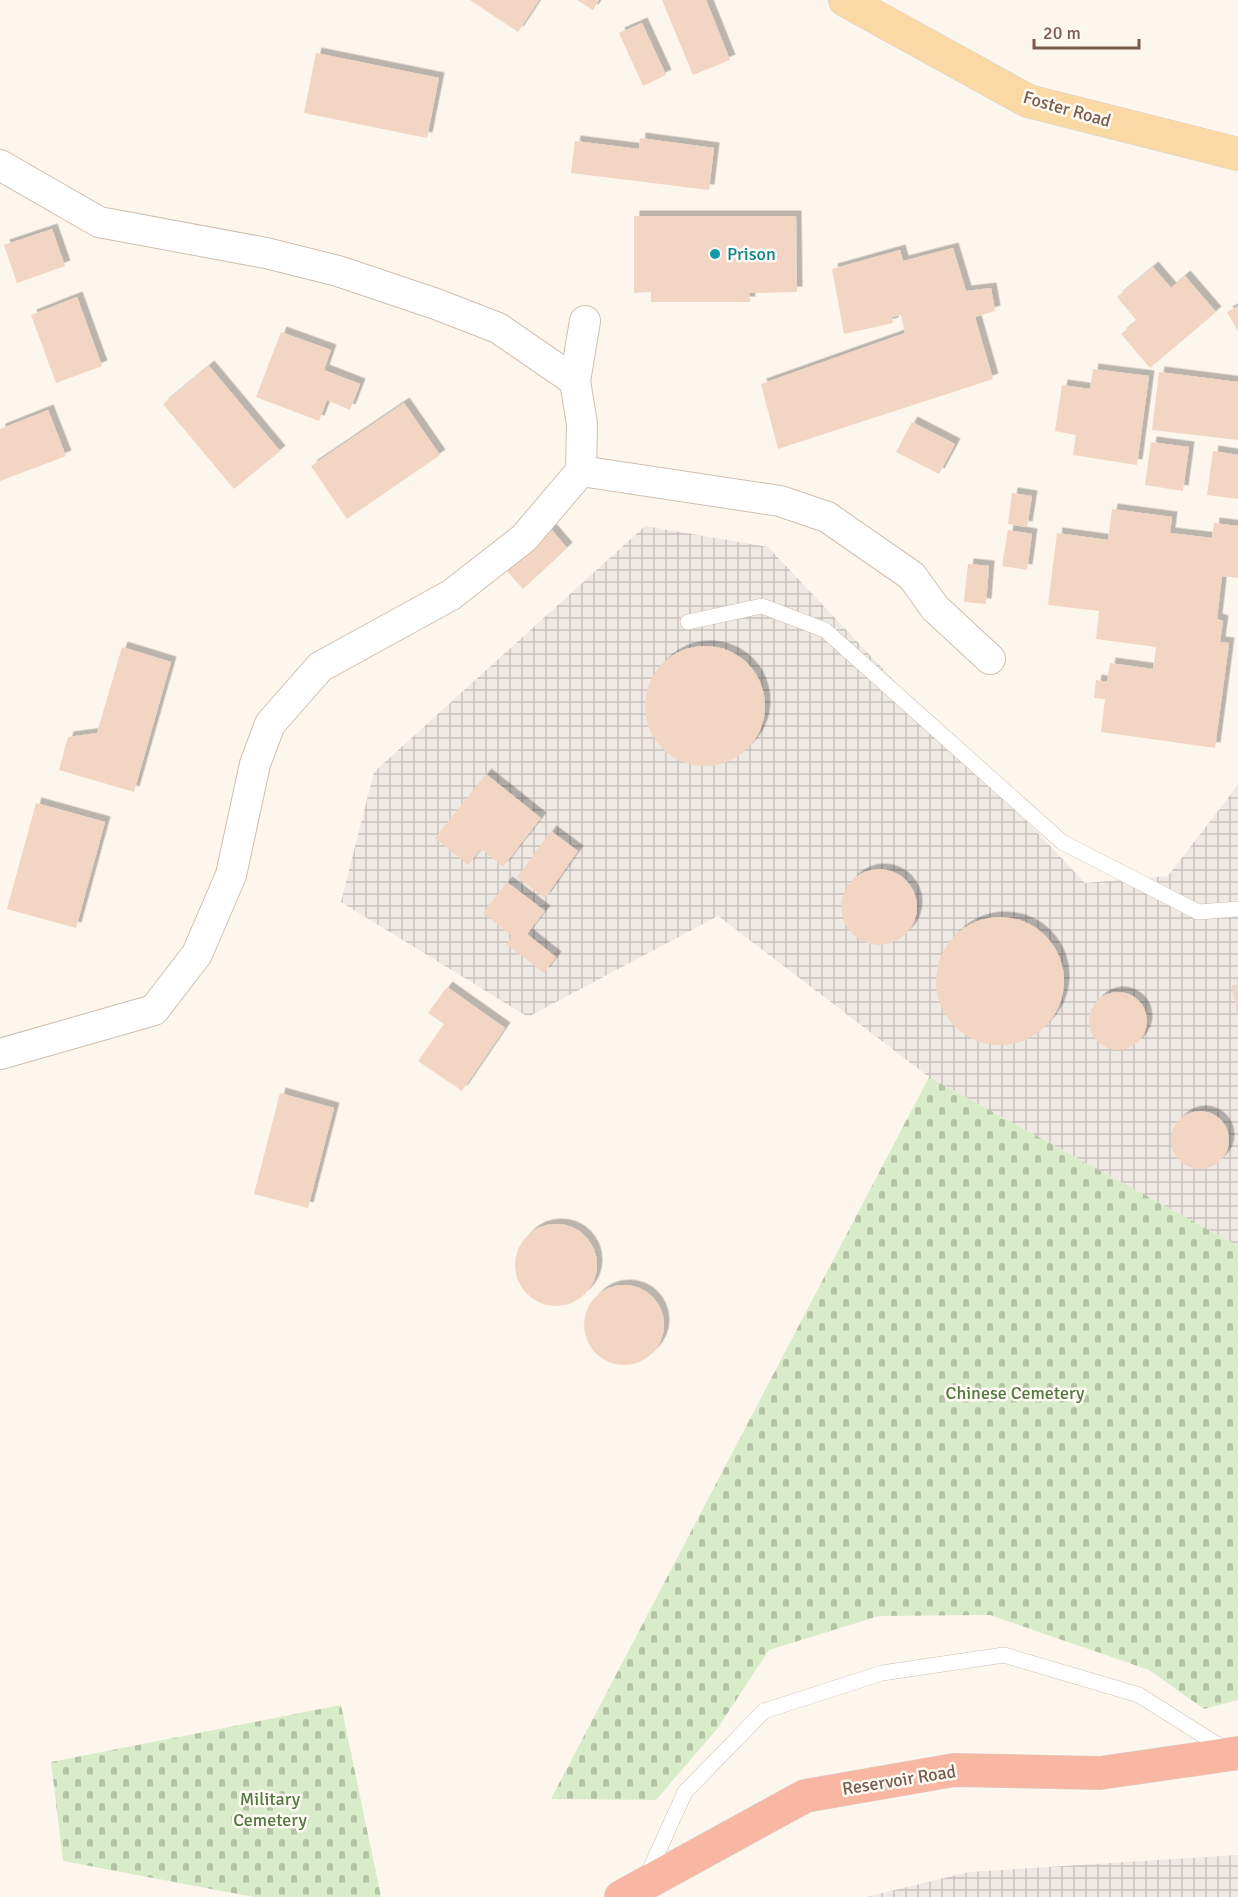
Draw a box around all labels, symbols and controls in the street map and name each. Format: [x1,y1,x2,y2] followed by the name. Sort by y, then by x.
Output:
[1034,12,1139,50] scale bar
[1043,22,1081,44] text: 20 m
[1021,86,1113,132] street label: Foster Road
[727,243,776,265] place label: Prison
[708,247,722,261] marker: Prison
[946,1382,1085,1404] park label: Chinese Cemetery
[841,1760,957,1800] street label: Reservoir Road
[233,1788,307,1831] park label: Military Cemetery

